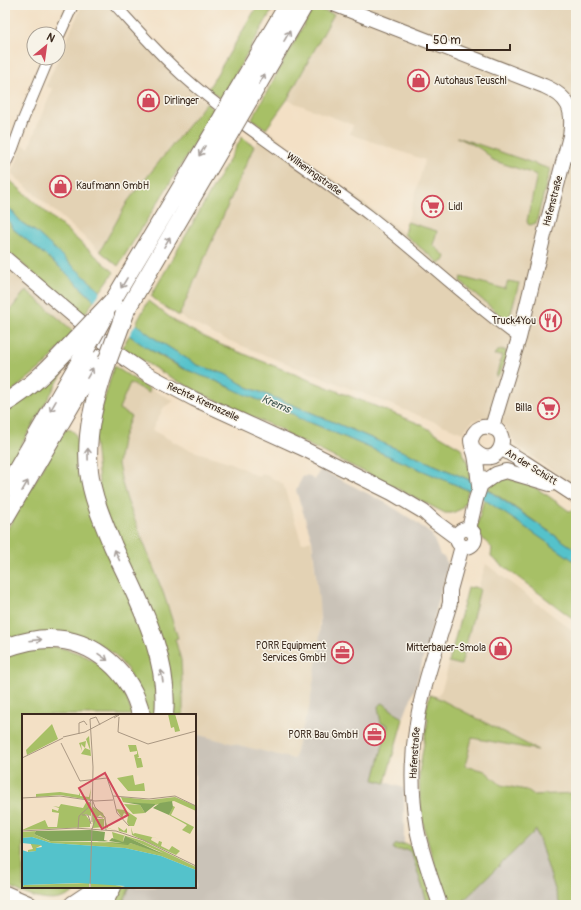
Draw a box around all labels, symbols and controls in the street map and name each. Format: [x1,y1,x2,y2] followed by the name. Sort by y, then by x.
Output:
[26,26,66,66] north arrow
[427,26,510,52] scale bar
[44,30,58,45] text: N
[283,30,291,42] one-way arrow
[433,33,461,48] text: 50 m
[405,68,431,94] shop icon: Autohaus Teuschl
[258,74,266,86] one-way arrow
[434,75,507,87] place label: Autohaus Teuschl
[136,88,162,114] shop icon: Dirlinger
[164,95,199,107] place label: Dirlinger
[197,145,205,157] one-way arrow
[284,150,344,198] street label: Wilheringstraße
[47,173,73,199] shop icon: Kaufmann GmbH
[541,174,566,228] street label: Hafenstraße
[76,180,149,192] place label: Kaufmann GmbH
[420,194,446,220] supermarket icon: Lidl
[448,201,463,213] place label: Lidl
[164,236,172,248] one-way arrow
[119,277,127,289] one-way arrow
[538,308,564,334] restaurant icon: Truck4You
[492,315,536,327] place label: Truck4You
[87,367,95,379] one-way arrow
[165,380,241,424] street label: Rechte Kremszeile
[260,392,293,416] water label: Krems
[535,395,561,421] supermarket icon: Billa
[49,400,57,412] one-way arrow
[515,402,532,414] place label: Billa
[503,446,560,488] street label: An der Schütt
[84,448,92,461] one-way arrow
[21,480,29,492] one-way arrow
[113,549,120,561] one-way arrow
[488,635,514,661] shop icon: Mitterbauer-Smola
[29,637,42,644] one-way arrow
[329,639,355,665] office icon: PORR Equipment Services GmbH
[256,640,327,664] place label: PORR Equipment Services GmbH
[406,642,486,654] place label: Mitterbauer-Smola
[97,653,108,661] one-way arrow
[158,670,166,683] one-way arrow
[22,714,196,888] inset map
[361,722,387,748] office icon: PORR Bau GmbH
[407,727,423,779] street label: Hafenstraße
[288,729,358,741] place label: PORR Bau GmbH

